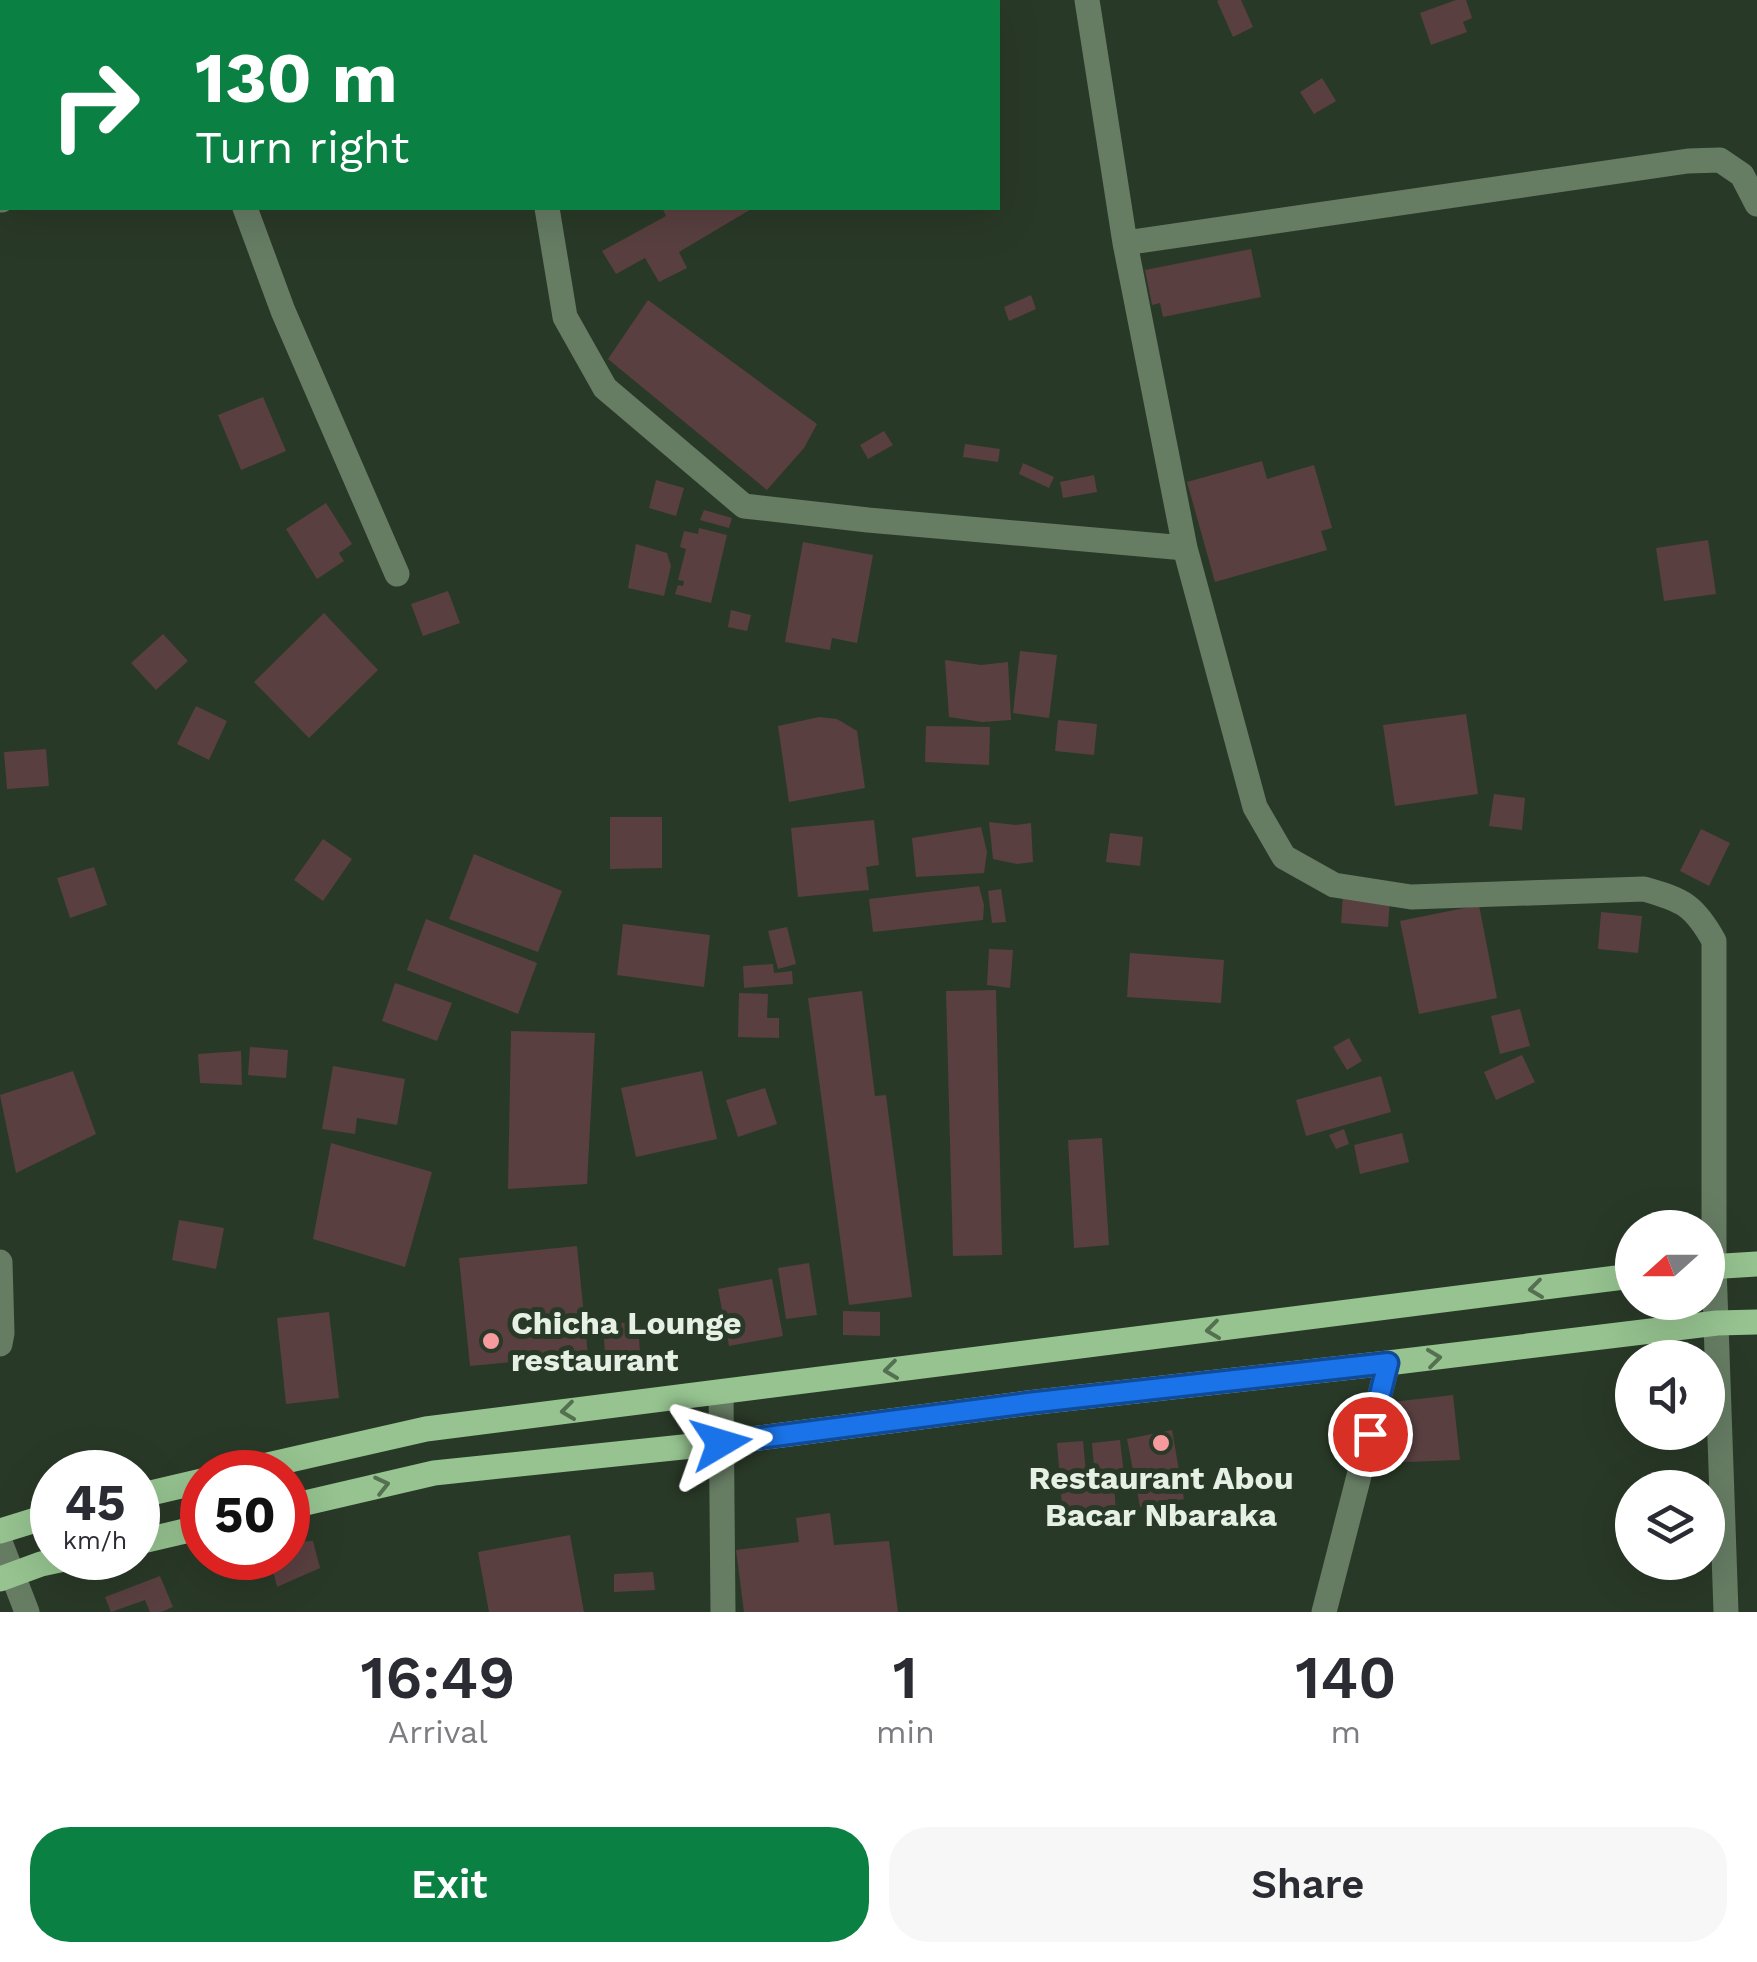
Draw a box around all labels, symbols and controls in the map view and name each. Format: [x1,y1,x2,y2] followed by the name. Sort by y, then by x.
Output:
[195,37,398,119] text: 130 m
[30,40,160,170] icon: right
[195,121,409,174] text: Turn right
[1615,1210,1725,1320] north arrow
[1615,1210,1725,1580] map controls
[1527,1278,1543,1299] one-way arrow
[511,1304,742,1379] place label: Chicha Lounge restaurant
[1205,1319,1221,1340] one-way arrow
[480,1330,502,1352] marker: Chicha Lounge restaurant
[1615,1340,1725,1450] button: sound
[1426,1348,1443,1369] one-way arrow
[883,1359,899,1380] one-way arrow
[669,1391,773,1495] position arrow
[1328,1392,1413,1477] pin
[560,1400,576,1421] one-way arrow
[1343,1407,1398,1462] icon: arrive
[1150,1432,1172,1454] marker: Restaurant Abou Bacar Nbaraka
[180,1450,310,1580] speed limit sign: 50
[1029,1459,1294,1534] place label: Restaurant Abou Bacar Nbaraka
[1615,1470,1725,1580] button: layers
[64,1473,126,1532] text: 45
[374,1476,391,1497] one-way arrow
[63,1526,127,1555] text: km/h
[361,1642,515,1713] text: 16:49
[893,1642,918,1713] text: 1
[1295,1642,1396,1713] text: 140
[388,1713,488,1751] text: Arrival
[876,1713,935,1751] text: min
[1331,1713,1361,1751] text: m
[30,1827,869,1942] button: Exit
[889,1827,1727,1942] button: Share

